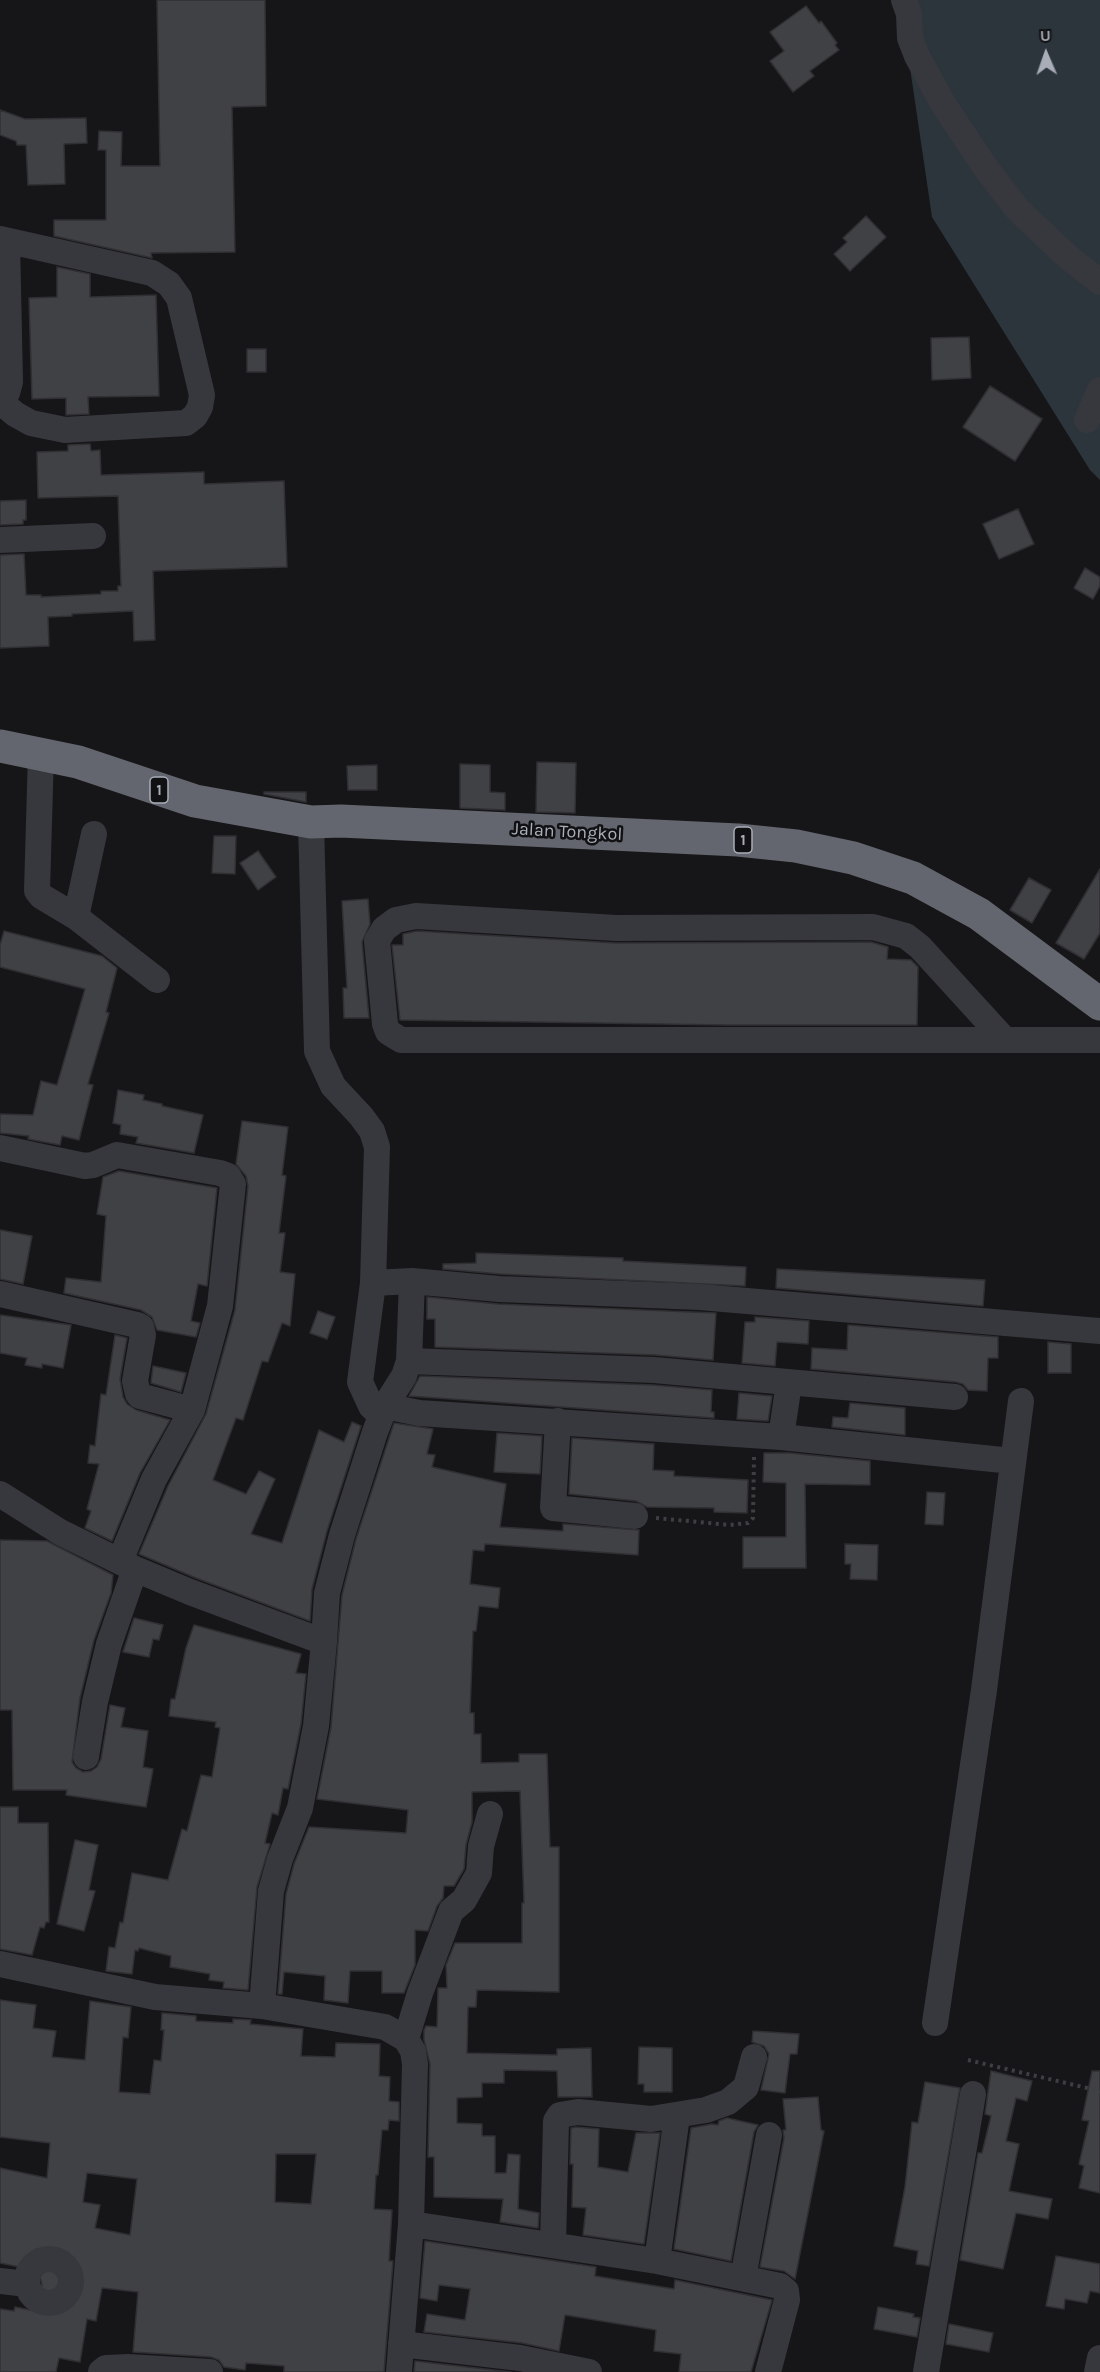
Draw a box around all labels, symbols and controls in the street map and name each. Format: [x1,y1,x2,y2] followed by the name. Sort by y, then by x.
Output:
[1016,24,1076,84] north arrow
[1039,26,1051,45] text: U
[150,777,168,803] road number: 1
[511,818,623,846] street label: Jalan Tongkol
[734,827,752,853] road number: 1

